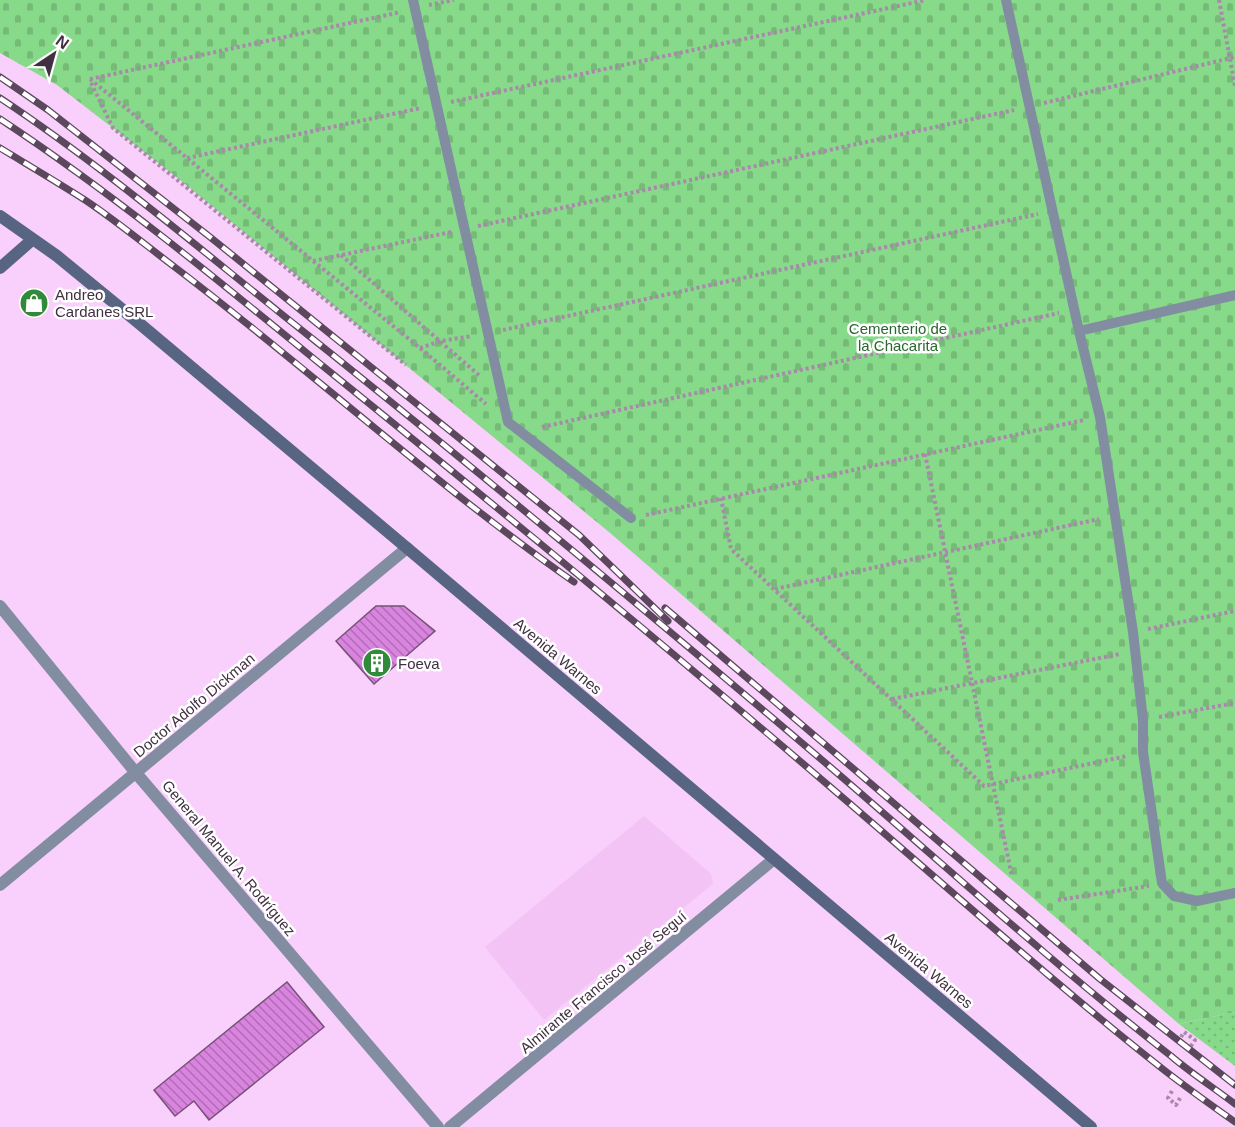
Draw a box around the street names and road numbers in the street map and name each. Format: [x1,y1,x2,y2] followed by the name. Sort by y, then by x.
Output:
[511,614,605,698] street label: Avenida Warnes
[130,649,258,761] street label: Doctor Adolfo Dickman
[159,777,299,939] street label: General Manuel A. Rodríguez
[516,907,690,1057] street label: Almirante Francisco José Seguí
[882,928,976,1012] street label: Avenida Warnes

